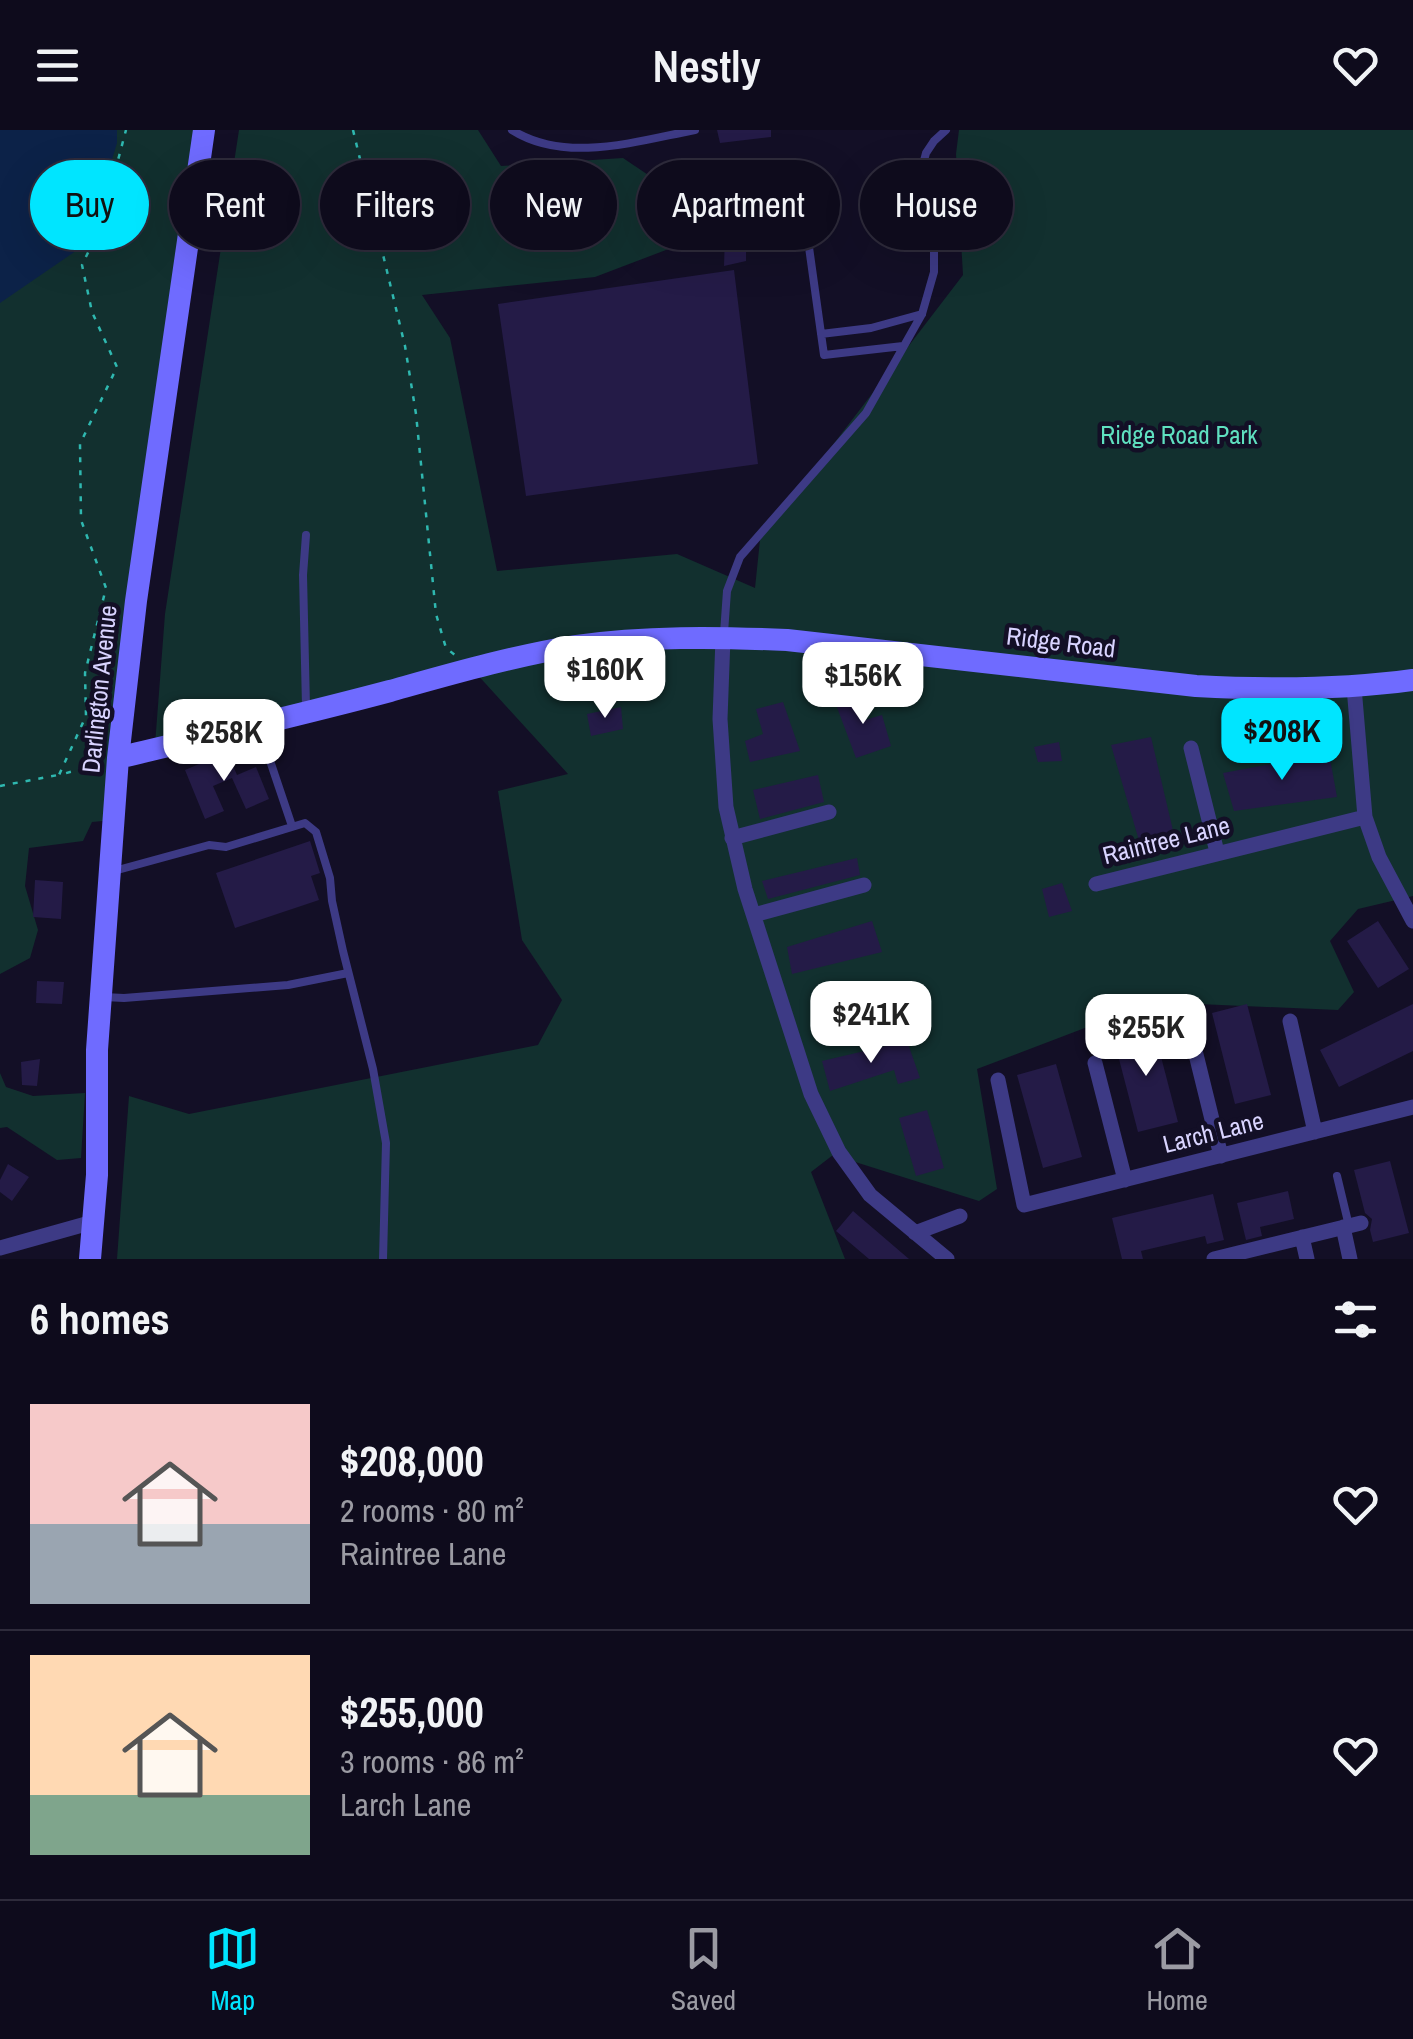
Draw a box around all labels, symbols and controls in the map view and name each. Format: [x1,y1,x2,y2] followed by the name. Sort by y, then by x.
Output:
[653,35,760,96] text: Nestly
[30,38,85,93] icon: menu
[1328,38,1383,93] icon: heart
[30,160,149,250] chip: Buy
[169,160,300,250] chip: Rent
[320,160,470,250] chip: Filters
[490,160,617,250] chip: New
[637,160,840,250] chip: Apartment
[860,160,1013,250] chip: House
[1100,418,1258,452] park label: Ridge Road Park
[73,604,125,774] street label: Darlington Avenue
[1005,618,1117,666] street label: Ridge Road
[535,636,675,721] pin: $160K
[793,642,933,727] pin: $156K
[566,647,644,690] text: $160K
[824,653,902,696] text: $156K
[1212,698,1352,783] pin: $208K
[154,699,294,784] pin: $258K
[1243,709,1321,752] text: $208K
[185,710,263,753] text: $258K
[1099,808,1233,872] street label: Raintree Lane
[801,981,941,1066] pin: $241K
[832,992,910,1035] text: $241K
[1076,994,1216,1079] pin: $255K
[1107,1005,1185,1048] text: $255K
[1159,1103,1267,1161] street label: Larch Lane
[30,1291,170,1347] text: 6 homes
[1328,1292,1383,1347] icon: filters
[340,1433,484,1489] text: $208,000
[110,1444,230,1564] icon: home
[1328,1477,1383,1532] icon: heart
[340,1489,524,1532] text: 2 rooms · 80 m²
[340,1532,506,1575] text: Raintree Lane
[340,1684,484,1740] text: $255,000
[110,1695,230,1815] icon: home
[1328,1728,1383,1783] icon: heart
[340,1740,524,1783] text: 3 rooms · 86 m²
[340,1783,471,1826] text: Larch Lane
[205,1921,260,2019] tab: Map
[671,1921,736,2019] tab: Saved
[1146,1921,1208,2019] tab: Home

